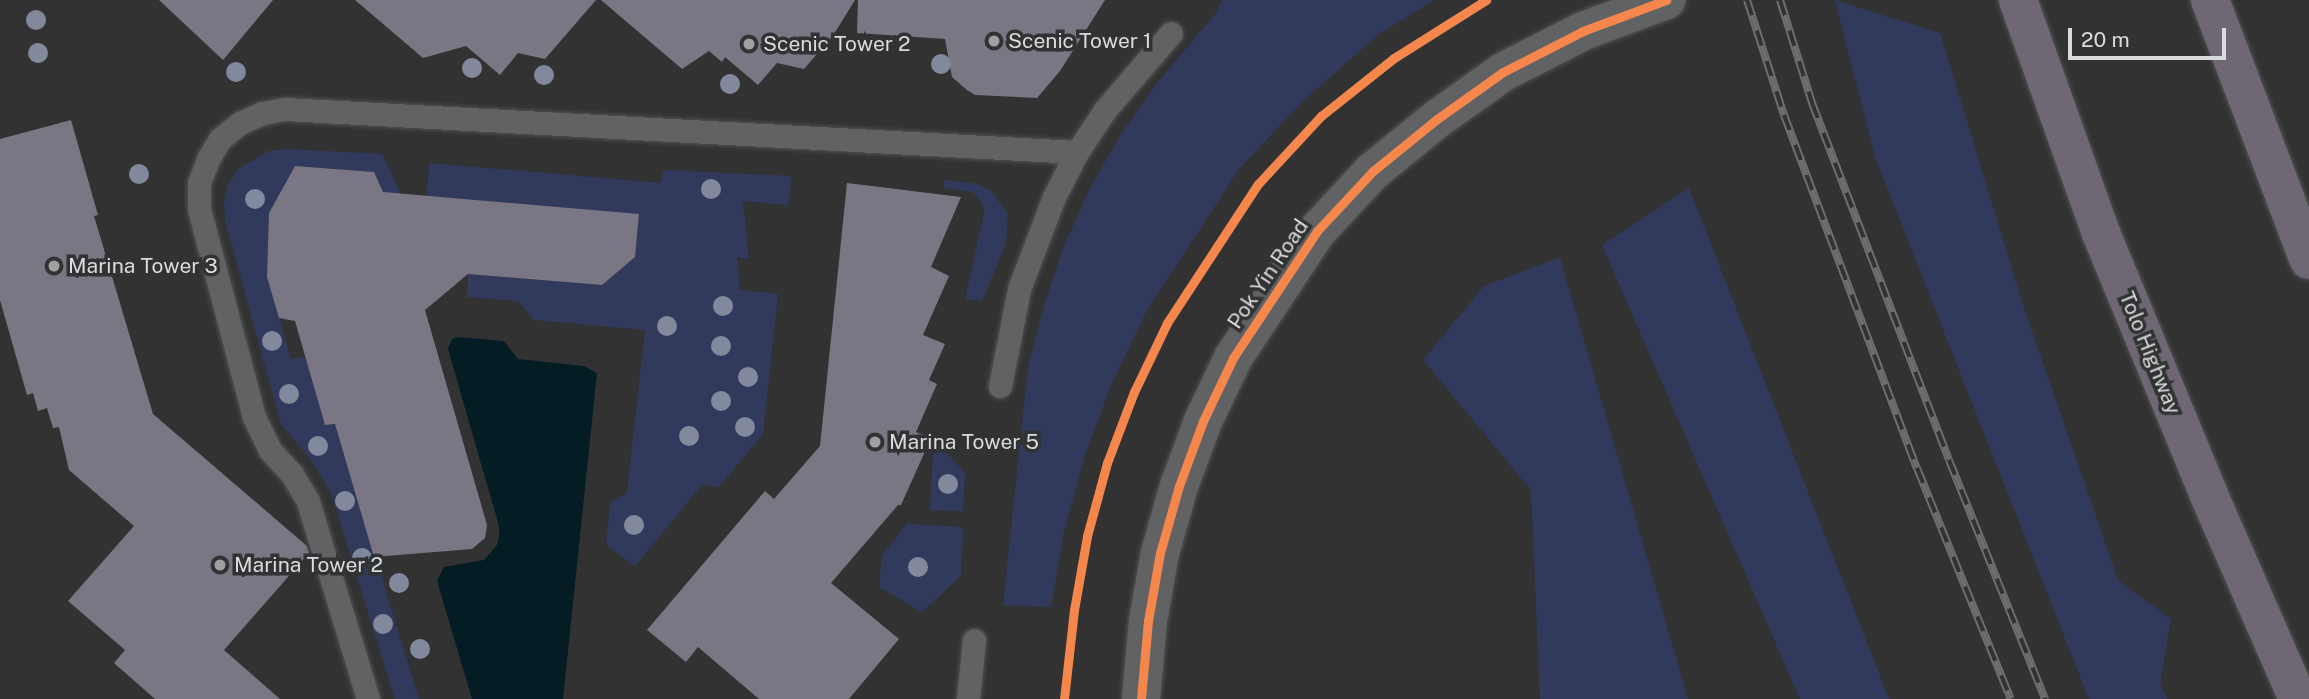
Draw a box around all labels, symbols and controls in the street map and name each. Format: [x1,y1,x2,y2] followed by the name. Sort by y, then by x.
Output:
[2071,14,2228,58] scale bar
[2081,27,2130,52] text: 20 m
[1008,28,1152,54] place label: Scenic Tower 1
[763,31,911,57] place label: Scenic Tower 2
[986,33,1002,49] marker: Scenic Tower 1
[741,36,757,52] marker: Scenic Tower 2
[1222,214,1314,334] street label: Pok Yin Road
[68,253,218,279] place label: Marina Tower 3
[46,258,62,274] marker: Marina Tower 3
[2114,288,2186,418] street label: Tolo Highway
[889,429,1039,455] place label: Marina Tower 5
[867,434,883,450] marker: Marina Tower 5
[234,552,383,578] place label: Marina Tower 2
[212,557,228,573] marker: Marina Tower 2

